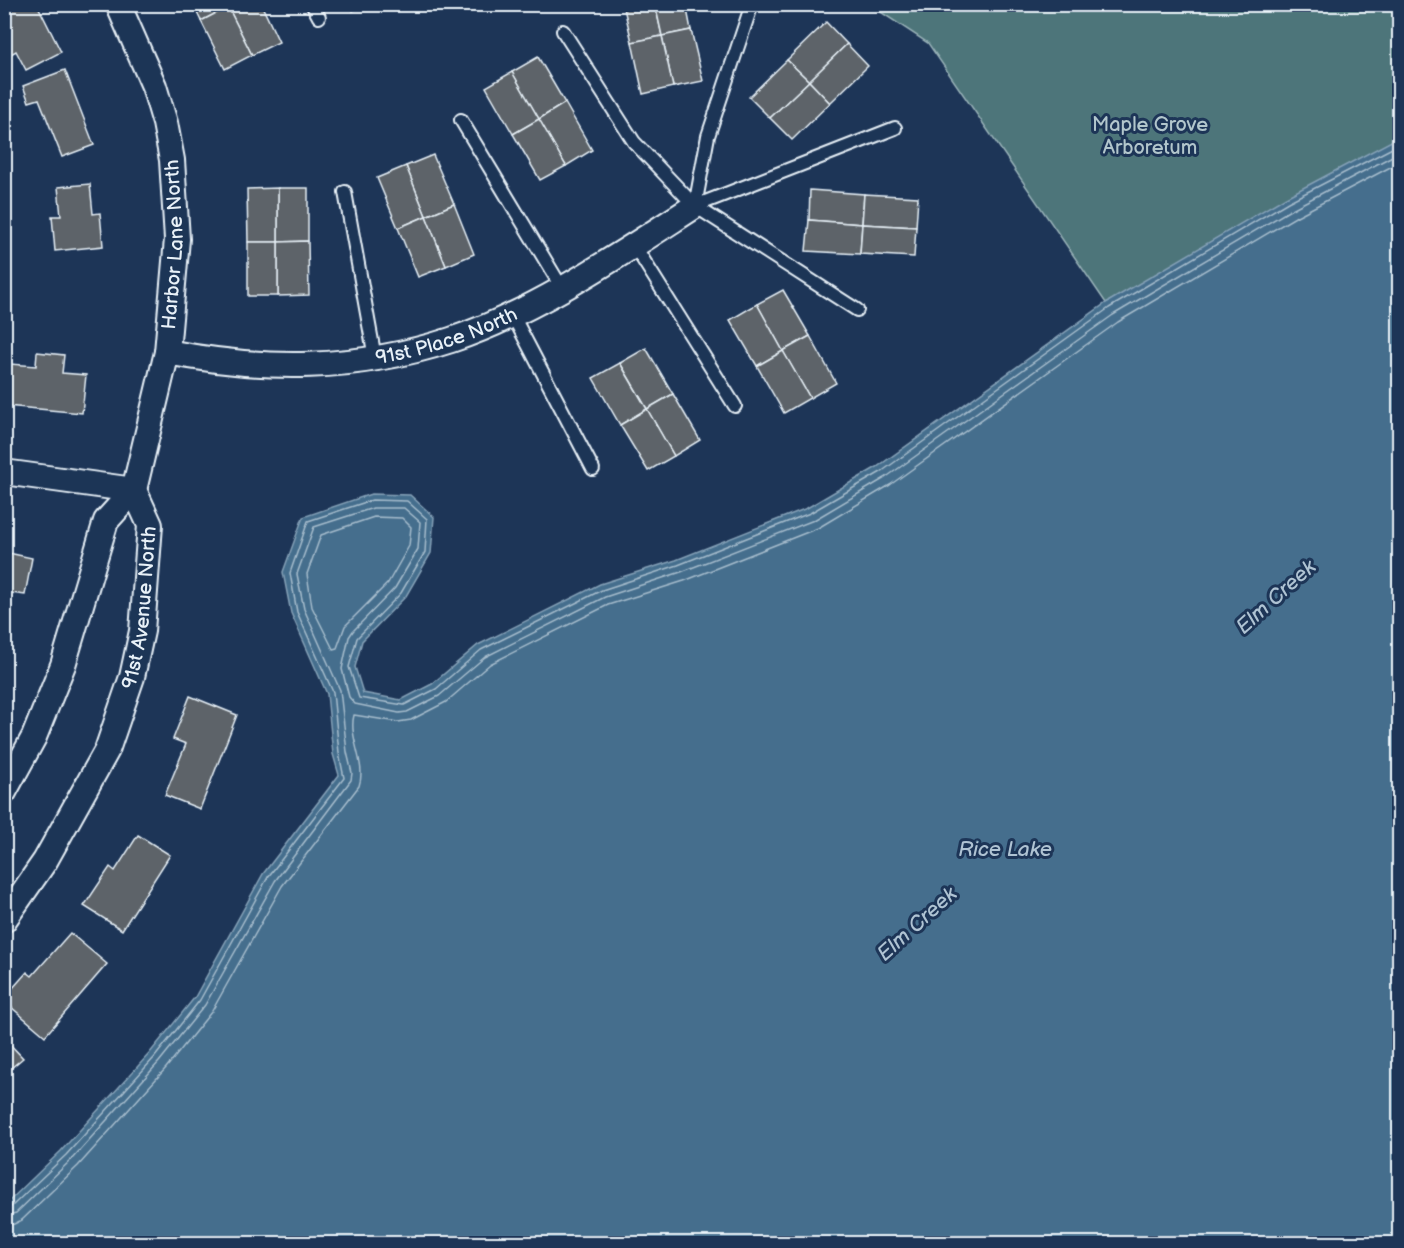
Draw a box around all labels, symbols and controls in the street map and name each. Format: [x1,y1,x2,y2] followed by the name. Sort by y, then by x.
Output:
[1092,113,1208,160] park label: Maple Grove Arboretum
[157,159,189,331] street label: Harbor Lane North
[374,302,521,370] street label: 91st Place North
[117,525,162,693] street label: 91st Avenue North
[1231,554,1322,639] water label: Elm Creek
[958,837,1052,862] water label: Rice Lake
[872,881,963,966] water label: Elm Creek

